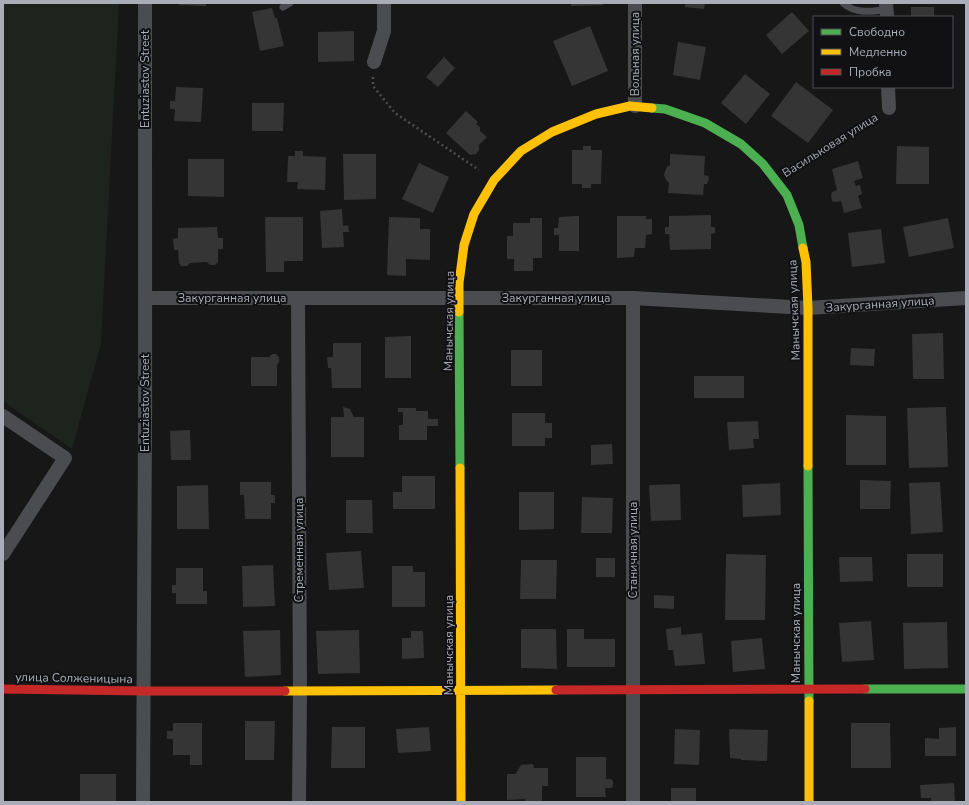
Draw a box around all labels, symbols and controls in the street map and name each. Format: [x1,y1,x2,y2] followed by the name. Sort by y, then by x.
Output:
[627,12,643,96] street label: Вольная улица
[813,16,953,88] legend
[849,24,905,40] text: Свободно
[137,29,153,128] street label: Entuziastov Street
[849,44,907,60] text: Медленно
[849,64,892,80] text: Пробка
[779,109,881,181] street label: Васильковая улица
[784,259,804,361] street label: Манычская улица
[440,271,458,371] street label: Манычская улица
[177,290,287,306] street label: Закурганная улица
[501,290,611,306] street label: Закурганная улица
[825,292,935,316] street label: Закурганная улица
[137,353,153,452] street label: Entuziastov Street
[291,497,307,603] street label: Стременная улица
[625,501,641,599] street label: Станичная улица
[788,583,804,683] street label: Манычская улица
[441,595,457,695] street label: Манычская улица
[15,669,133,687] street label: улица Солженицына

